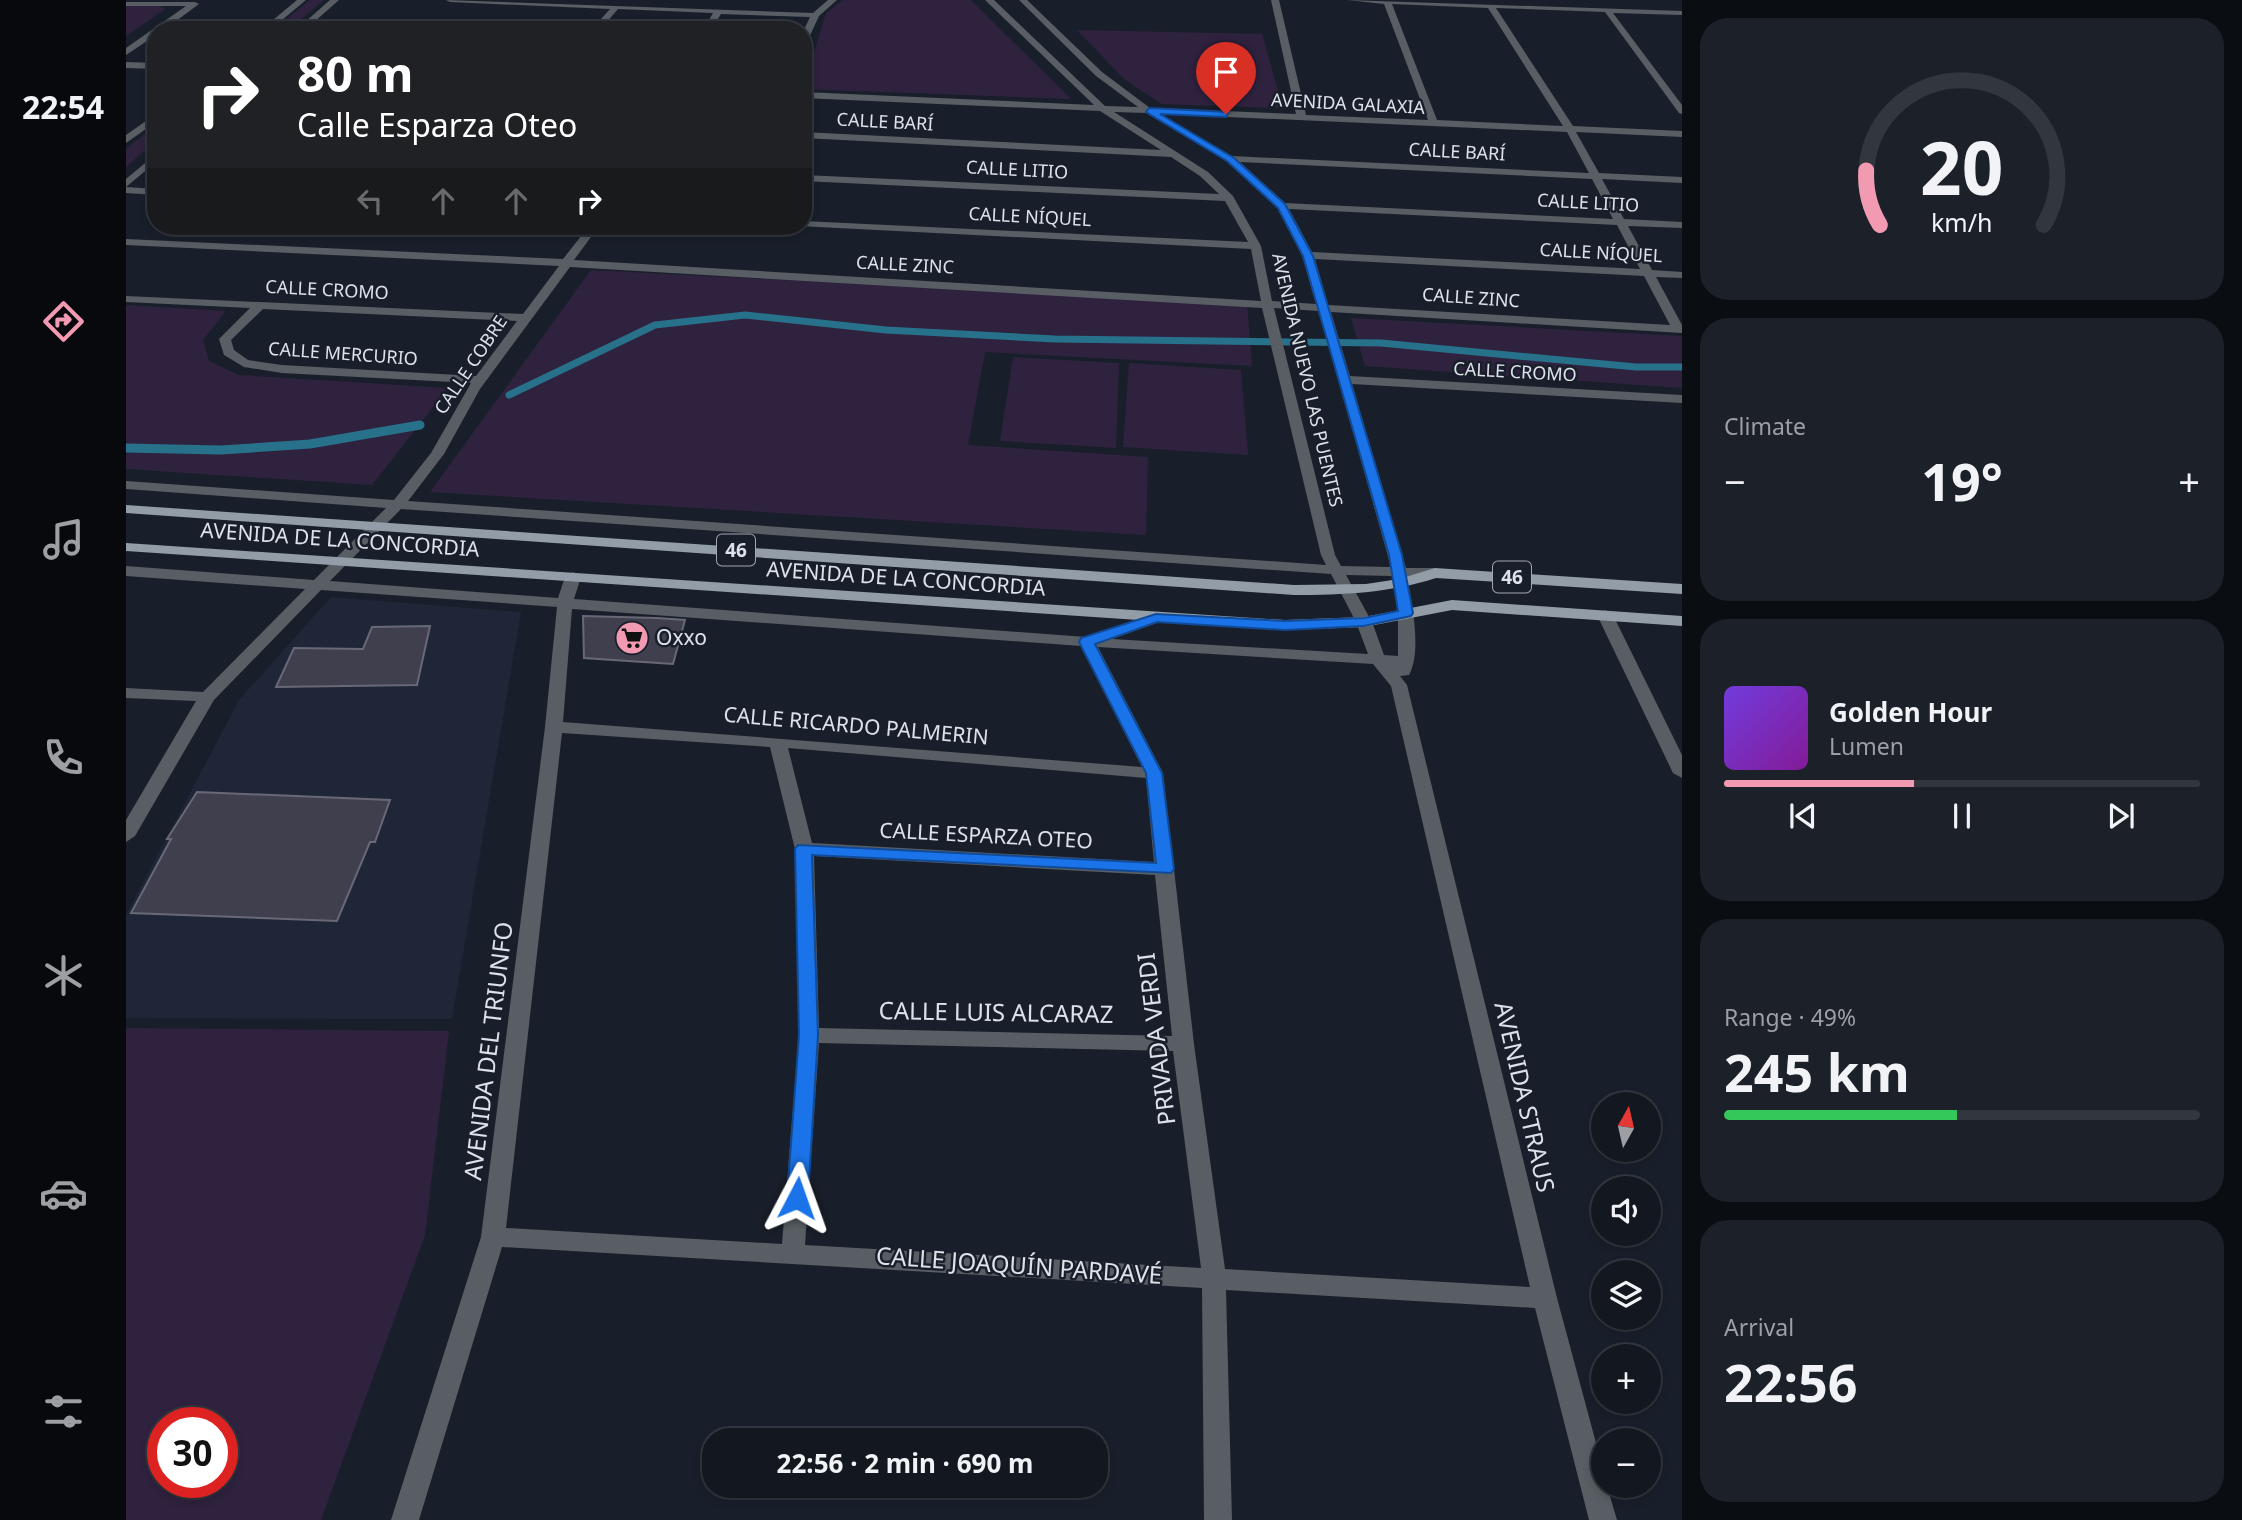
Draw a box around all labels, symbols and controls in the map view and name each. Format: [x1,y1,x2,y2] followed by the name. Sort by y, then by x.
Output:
[297,40,414,106] text: 80 m
[1196,42,1256,114] pin
[182,49,273,140] icon: right
[1207,53,1245,91] icon: arrive
[22,85,104,128] text: 22:54
[1271,87,1426,119] street label: AVENIDA GALAXIA
[297,103,577,146] text: Calle Esparza Oteo
[836,106,934,136] street label: CALLE BARÍ
[1920,118,2004,217] text: 20
[1408,136,1506,166] street label: CALLE BARÍ
[965,154,1069,184] street label: CALLE LITIO
[351,182,389,220] icon: left
[424,182,462,220] icon: ahead
[497,182,535,220] icon: ahead
[570,182,608,220] icon: right
[1536,187,1640,217] street label: CALLE LITIO
[968,201,1092,231] street label: CALLE NÍQUEL
[1931,205,1993,239] text: km/h
[1539,237,1663,267] street label: CALLE NÍQUEL
[856,249,955,279] street label: CALLE ZINC
[1267,251,1349,509] street label: AVENIDA NUEVO LAS PUENTES
[265,274,389,304] street label: CALLE CROMO
[1421,282,1521,312] street label: CALLE ZINC
[39,297,88,346] icon: directions
[428,310,512,419] street label: CALLE COBRE
[267,336,419,370] street label: CALLE MERCURIO
[1453,356,1577,386] street label: CALLE CROMO
[1724,410,1806,442] text: Climate
[1921,445,2003,516] text: 19°
[1724,455,1746,507] text: −
[2178,455,2200,507] text: +
[39,515,88,564] icon: music
[200,515,481,563] street label: AVENIDA DE LA CONCORDIA
[717,534,755,566] road number: 46
[766,554,1047,602] street label: AVENIDA DE LA CONCORDIA
[1493,562,1531,592] road number: 46
[613,619,651,657] supermarket icon: Oxxo
[656,623,707,651] place label: Oxxo
[1829,694,1992,730] text: Golden Hour
[722,699,990,751] street label: CALLE RICARDO PALMERIN
[1829,730,1904,762] text: Lumen
[39,733,88,782] icon: phone
[1784,797,1822,835] icon: previous
[1943,797,1981,835] icon: pause
[2102,797,2140,835] icon: next
[879,815,1093,855] street label: CALLE ESPARZA OTEO
[455,920,520,1182] street label: AVENIDA DEL TRIUNFO
[39,951,88,1000] icon: climate
[1129,951,1182,1127] street label: PRIVADA VERDI
[878,993,1114,1030] street label: CALLE LUIS ALCARAZ
[1487,998,1563,1195] street label: AVENIDA STRAUS
[1724,1001,1856,1033] text: Range · 49%
[1724,1036,1910,1107] text: 245 km
[1591,1092,1661,1162] north arrow
[1591,1092,1661,1498] map controls
[760,1161,834,1235] position arrow
[39,1169,88,1218] icon: car
[1591,1176,1661,1246] button: sound
[875,1238,1163,1291] street label: CALLE JOAQUÍN PARDAVÉ
[1591,1260,1661,1330] button: layers
[1724,1311,1794,1343] text: Arrival
[1591,1344,1661,1414] button: +
[1724,1346,1858,1417] text: 22:56
[39,1387,88,1436] icon: filters
[147,1407,238,1498] speed limit sign: 30
[1591,1428,1661,1498] button: −
[777,1445,1033,1481] text: 22:56 · 2 min · 690 m

